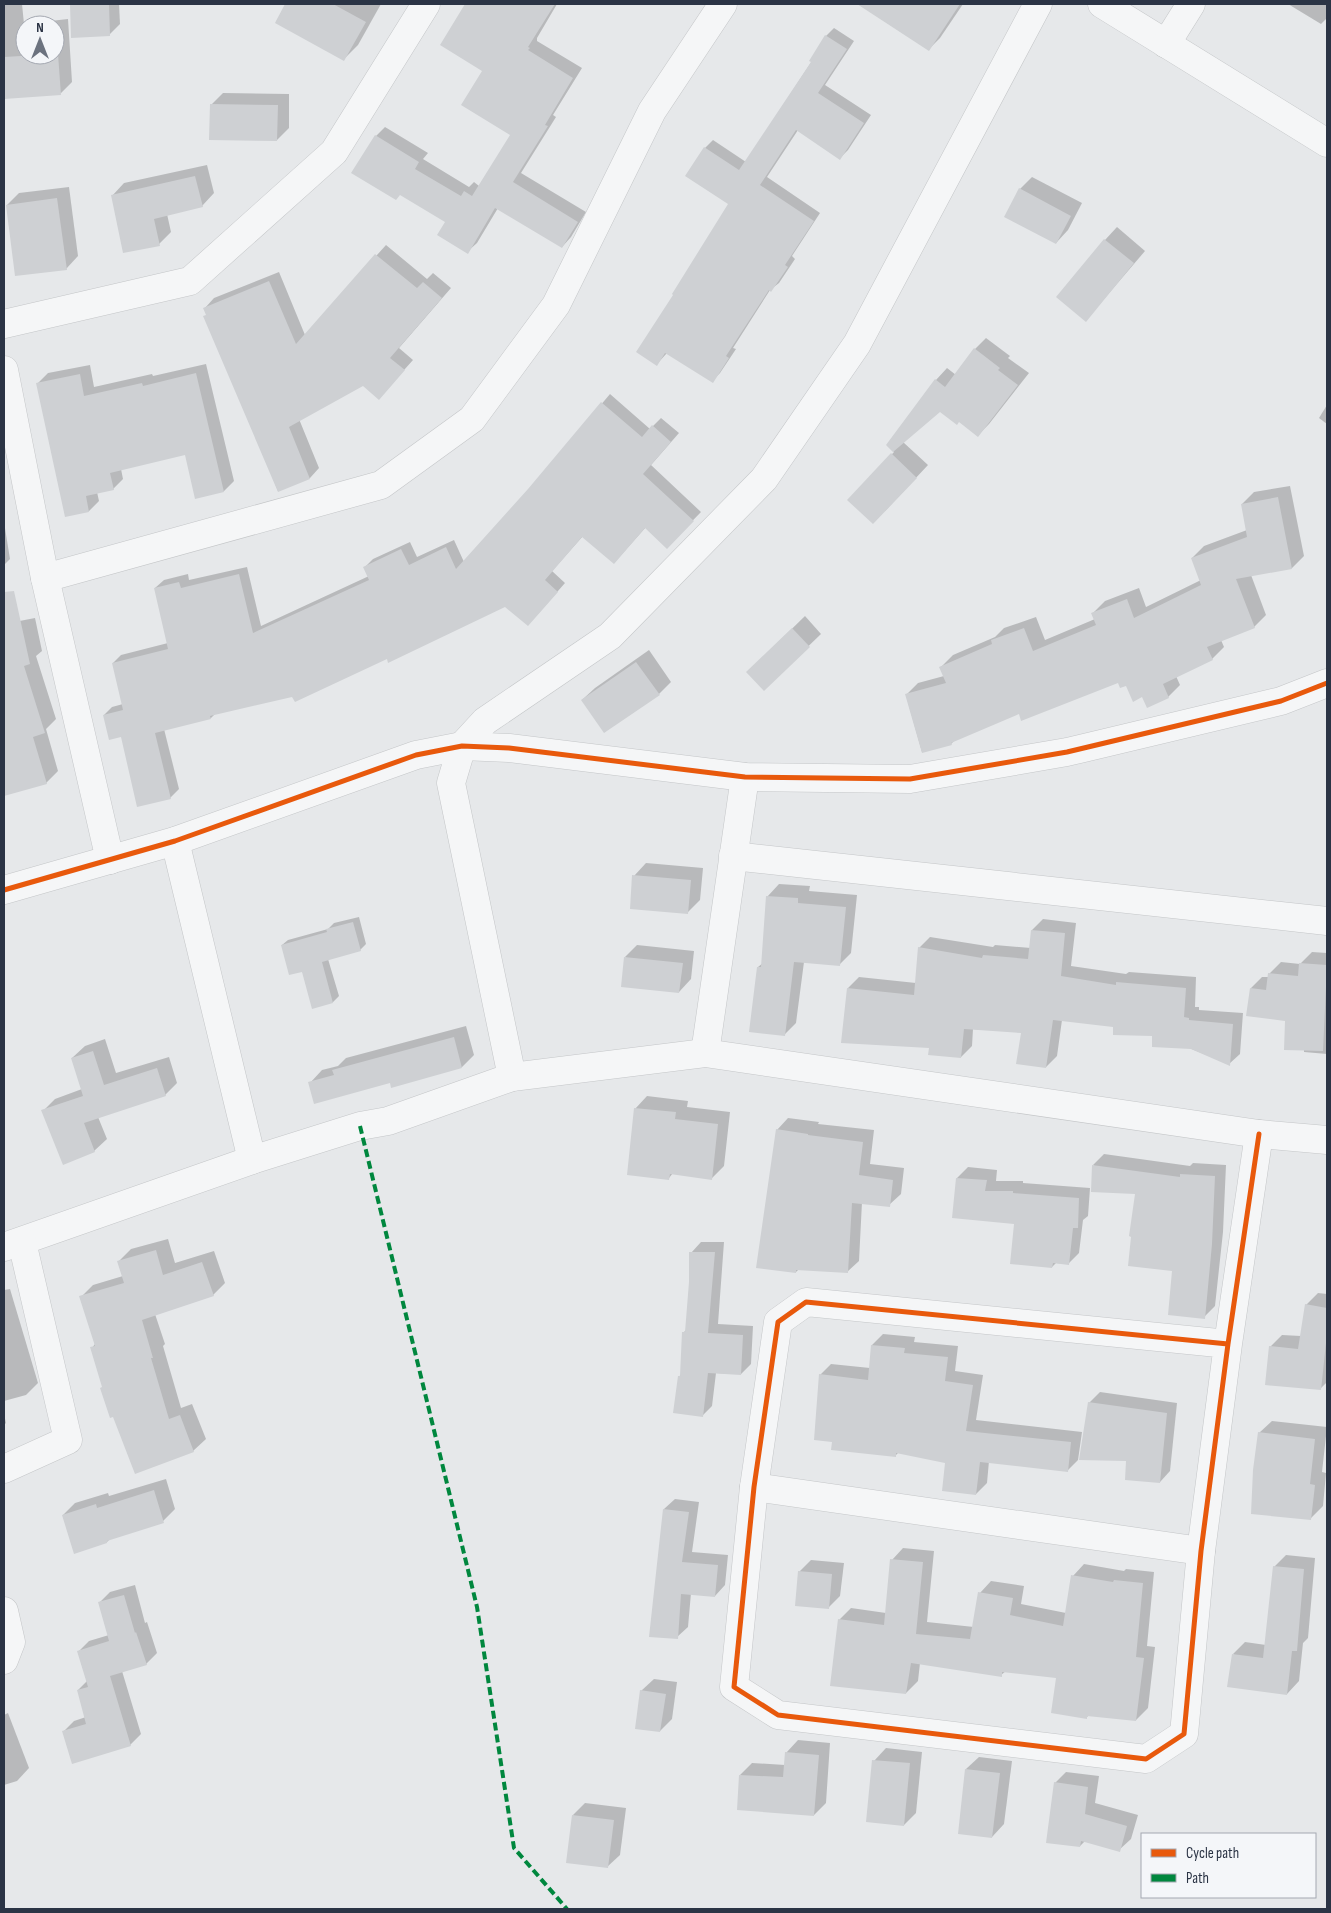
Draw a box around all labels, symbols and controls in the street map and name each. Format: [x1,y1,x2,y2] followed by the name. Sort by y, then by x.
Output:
[15,15,65,65] north arrow
[36,19,44,36] text: N
[1141,1833,1316,1898] legend
[1186,1844,1239,1863] text: Cycle path
[1186,1869,1209,1888] text: Path

